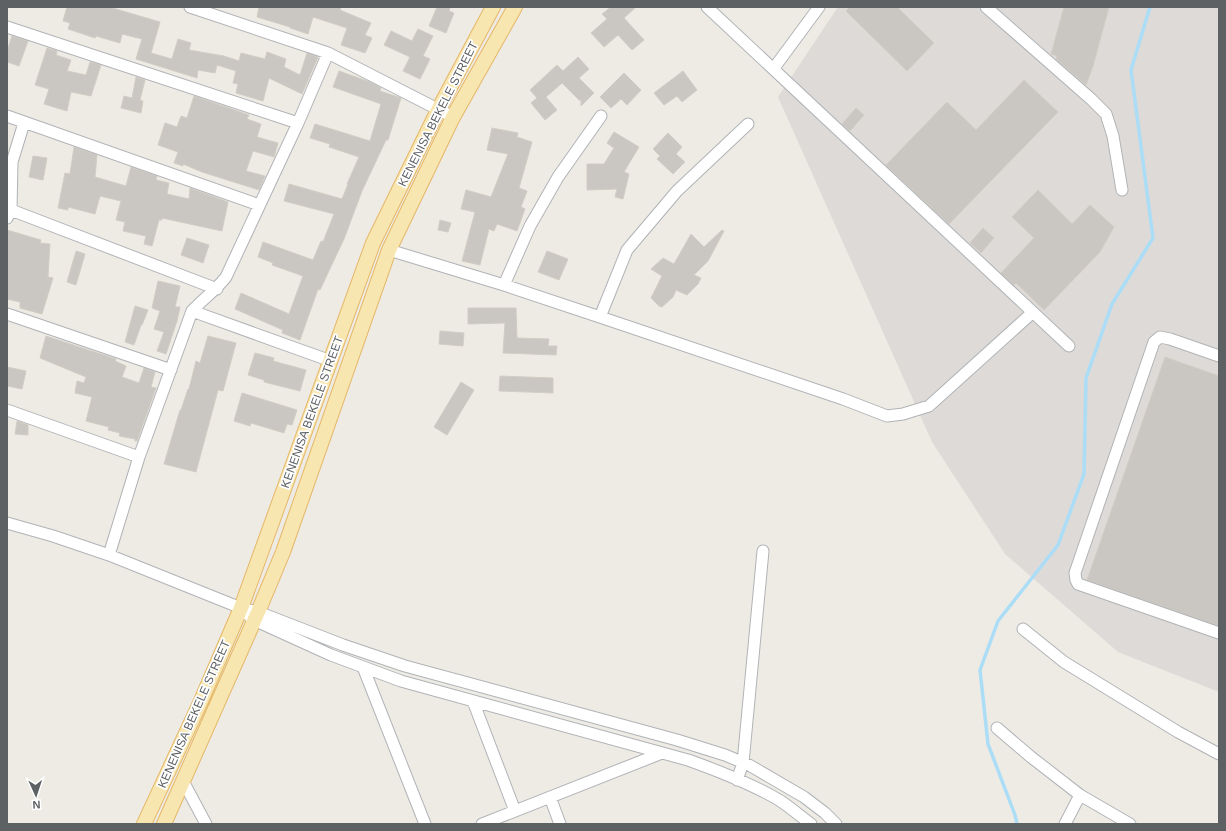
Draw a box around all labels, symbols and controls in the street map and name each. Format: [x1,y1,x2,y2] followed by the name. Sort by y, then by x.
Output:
[395,39,481,189] street label: KENENISA BEKELE STREET
[278,333,346,490] street label: KENENISA BEKELE STREET
[155,637,233,790] street label: KENENISA BEKELE STREET
[16,775,56,815] north arrow
[32,799,41,811] text: N

